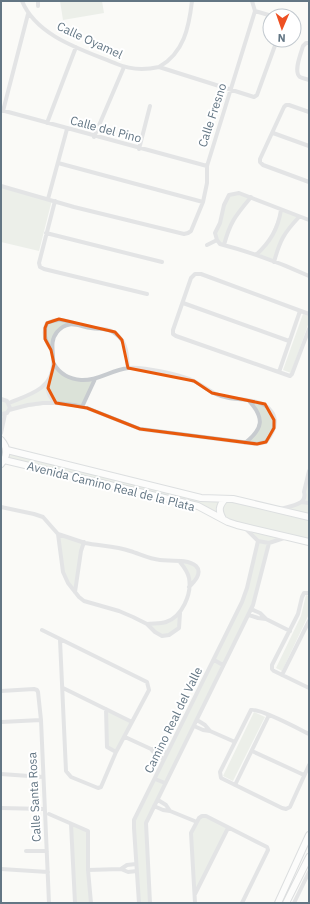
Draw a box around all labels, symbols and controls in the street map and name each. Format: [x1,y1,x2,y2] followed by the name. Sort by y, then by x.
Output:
[262,8,302,48] north arrow
[55,18,125,62] street label: Calle Oyamel
[277,31,286,45] text: N
[195,81,229,149] street label: Calle Fresno
[69,112,144,146] street label: Calle del Pino
[25,458,197,514] street label: Avenida Camino Real de la Plata
[141,664,205,776] street label: Camino Real del Valle
[24,751,44,842] street label: Calle Santa Rosa

